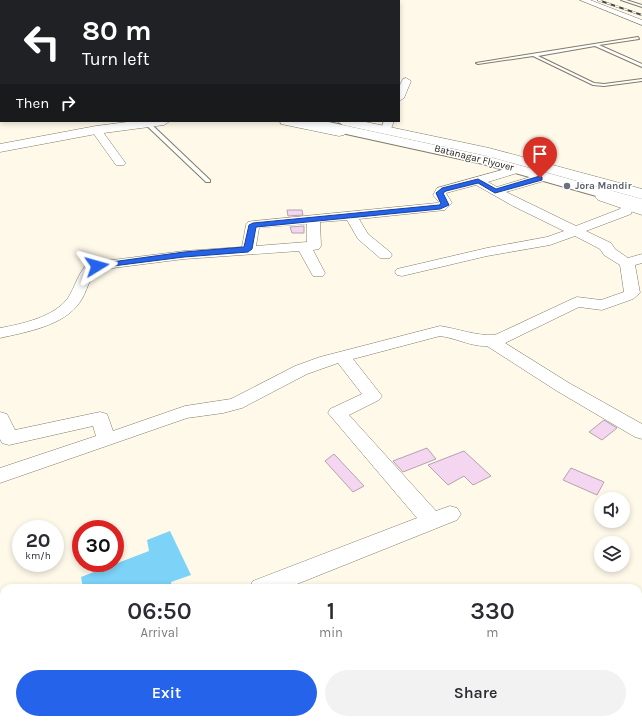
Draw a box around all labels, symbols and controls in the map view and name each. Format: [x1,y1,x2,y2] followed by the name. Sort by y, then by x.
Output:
[82,14,151,47] text: 80 m
[16,16,68,68] icon: left
[82,48,150,70] text: Turn left
[57,92,79,114] icon: right
[16,94,49,112] text: Then
[523,137,557,178] pin
[433,142,515,174] street label: Batanagar Flyover
[529,143,551,165] icon: arrive
[575,180,632,192] place label: Jora Mandir
[562,181,572,191] marker: Jora Mandir
[76,245,118,287] position arrow
[594,492,630,572] map controls
[594,492,630,528] button: sound
[72,520,124,572] speed limit sign: 30
[26,529,50,552] text: 20
[594,536,630,572] button: layers
[25,550,51,562] text: km/h
[127,597,192,625] text: 06:50
[327,597,335,625] text: 1
[470,597,515,625] text: 330
[140,625,179,640] text: Arrival
[319,625,343,640] text: min
[486,625,499,640] text: m
[16,670,317,716] button: Exit
[325,670,626,716] button: Share

